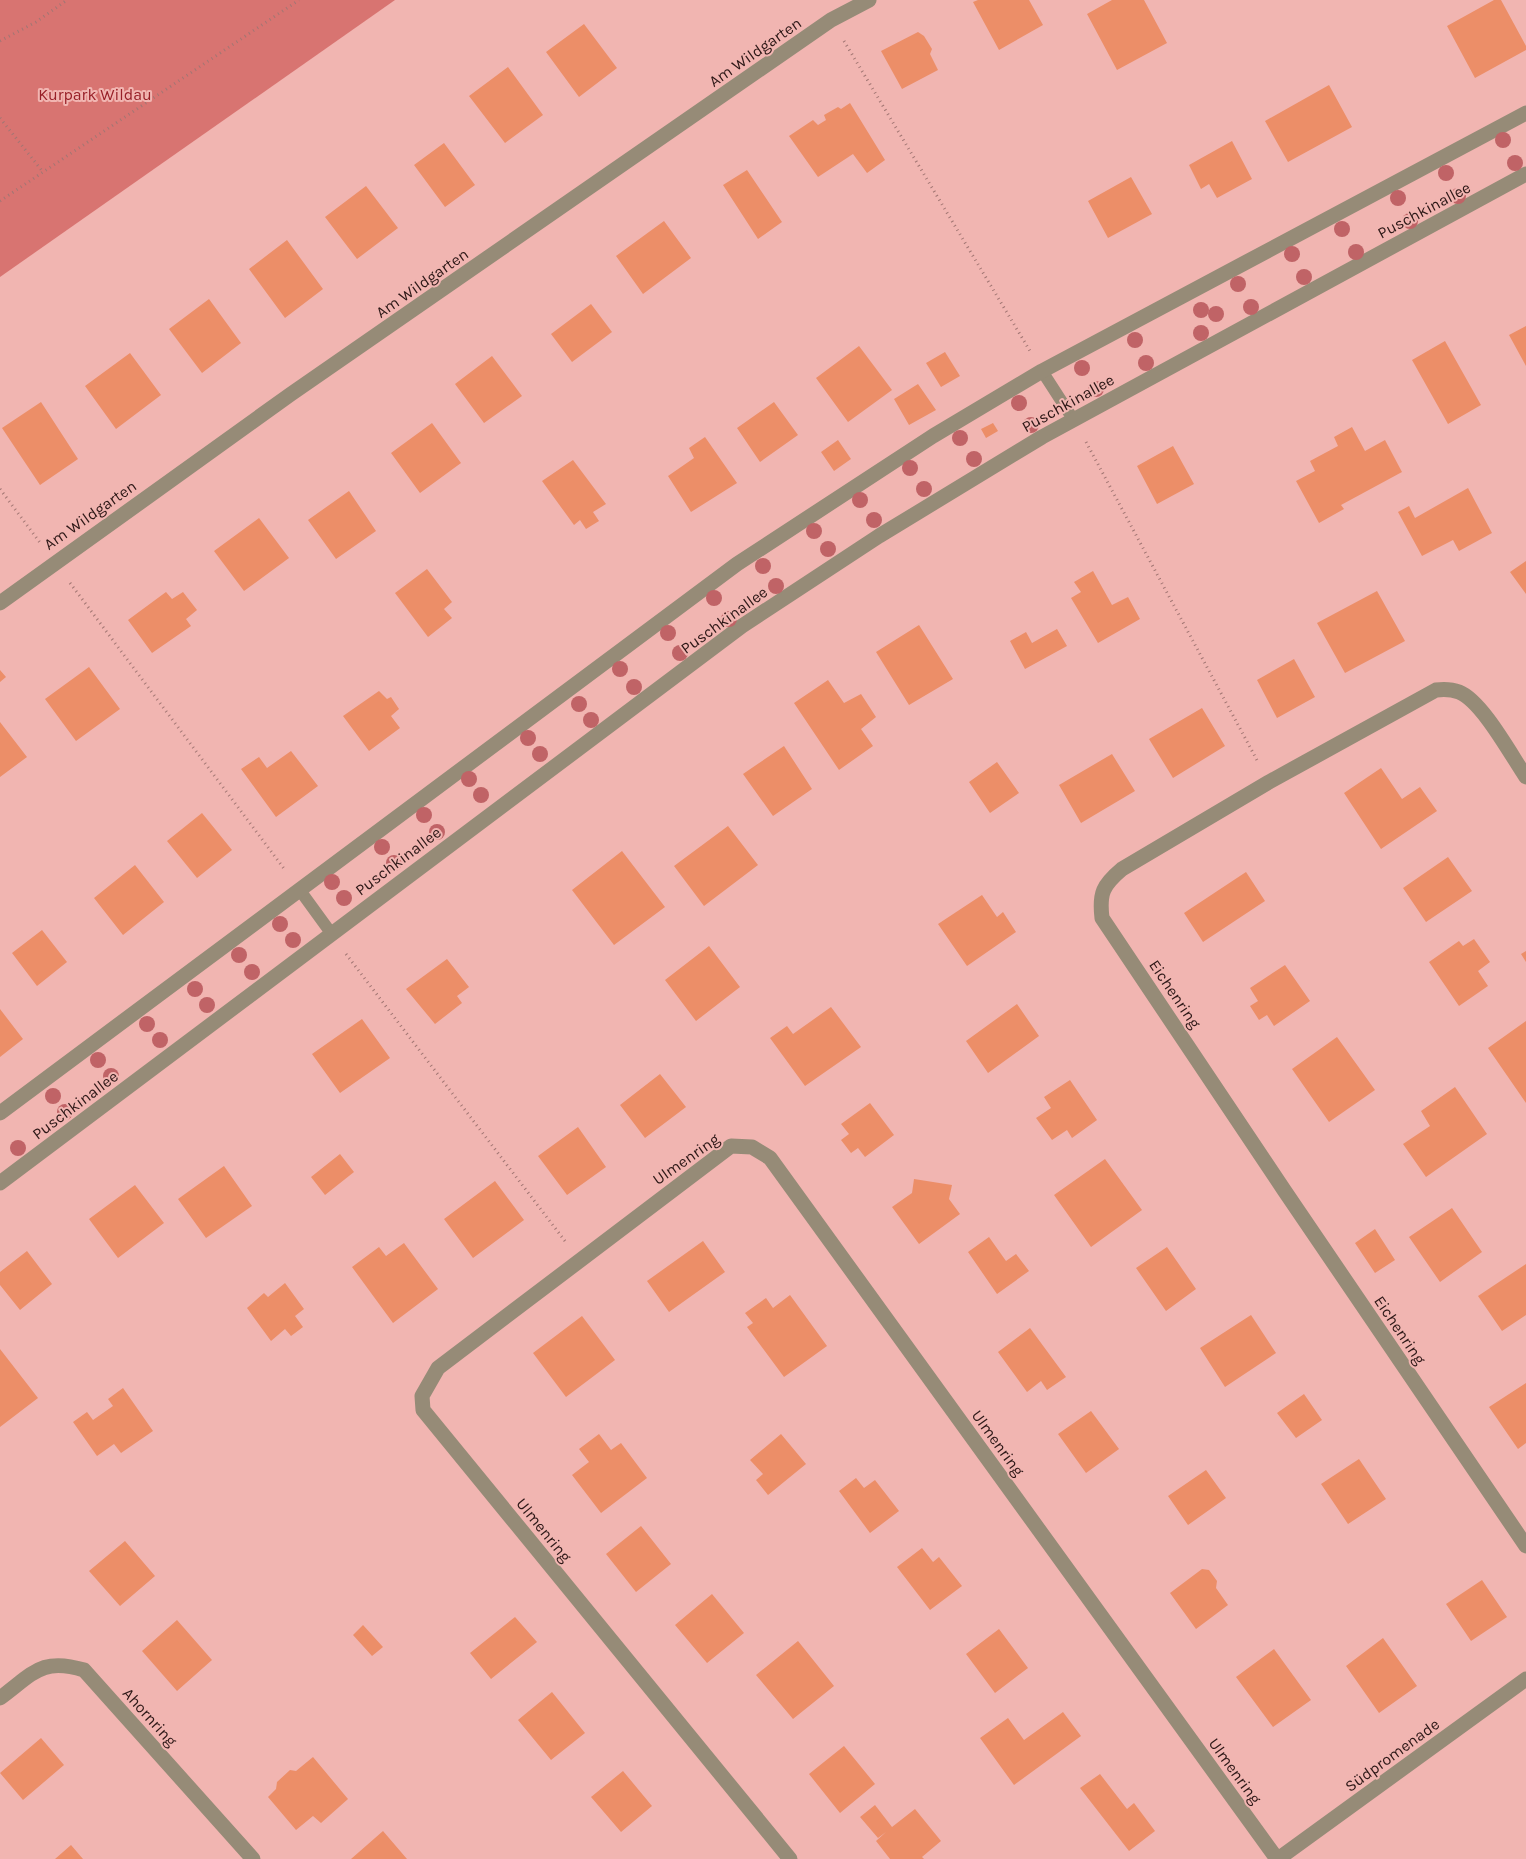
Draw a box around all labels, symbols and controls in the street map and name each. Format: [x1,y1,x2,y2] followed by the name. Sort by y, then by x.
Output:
[705,13,805,91] street label: Am Wildgarten
[38,85,152,104] park label: Kurpark Wildau
[1374,178,1474,242] street label: Puschkinallee
[372,244,472,322] street label: Am Wildgarten
[1019,370,1117,436] street label: Puschkinallee
[40,476,140,554] street label: Am Wildgarten
[677,582,771,658] street label: Puschkinallee
[351,823,445,899] street label: Puschkinallee
[1145,956,1205,1032] street label: Eichenring
[28,1067,122,1143] street label: Puschkinallee
[649,1129,723,1189] street label: Ulmenring
[1370,1292,1430,1368] street label: Eichenring
[968,1406,1028,1480] street label: Ulmenring
[512,1494,576,1566] street label: Ulmenring
[119,1684,181,1750] street label: Ahornring
[1341,1714,1443,1796] street label: Südpromenade
[1205,1734,1265,1808] street label: Ulmenring

